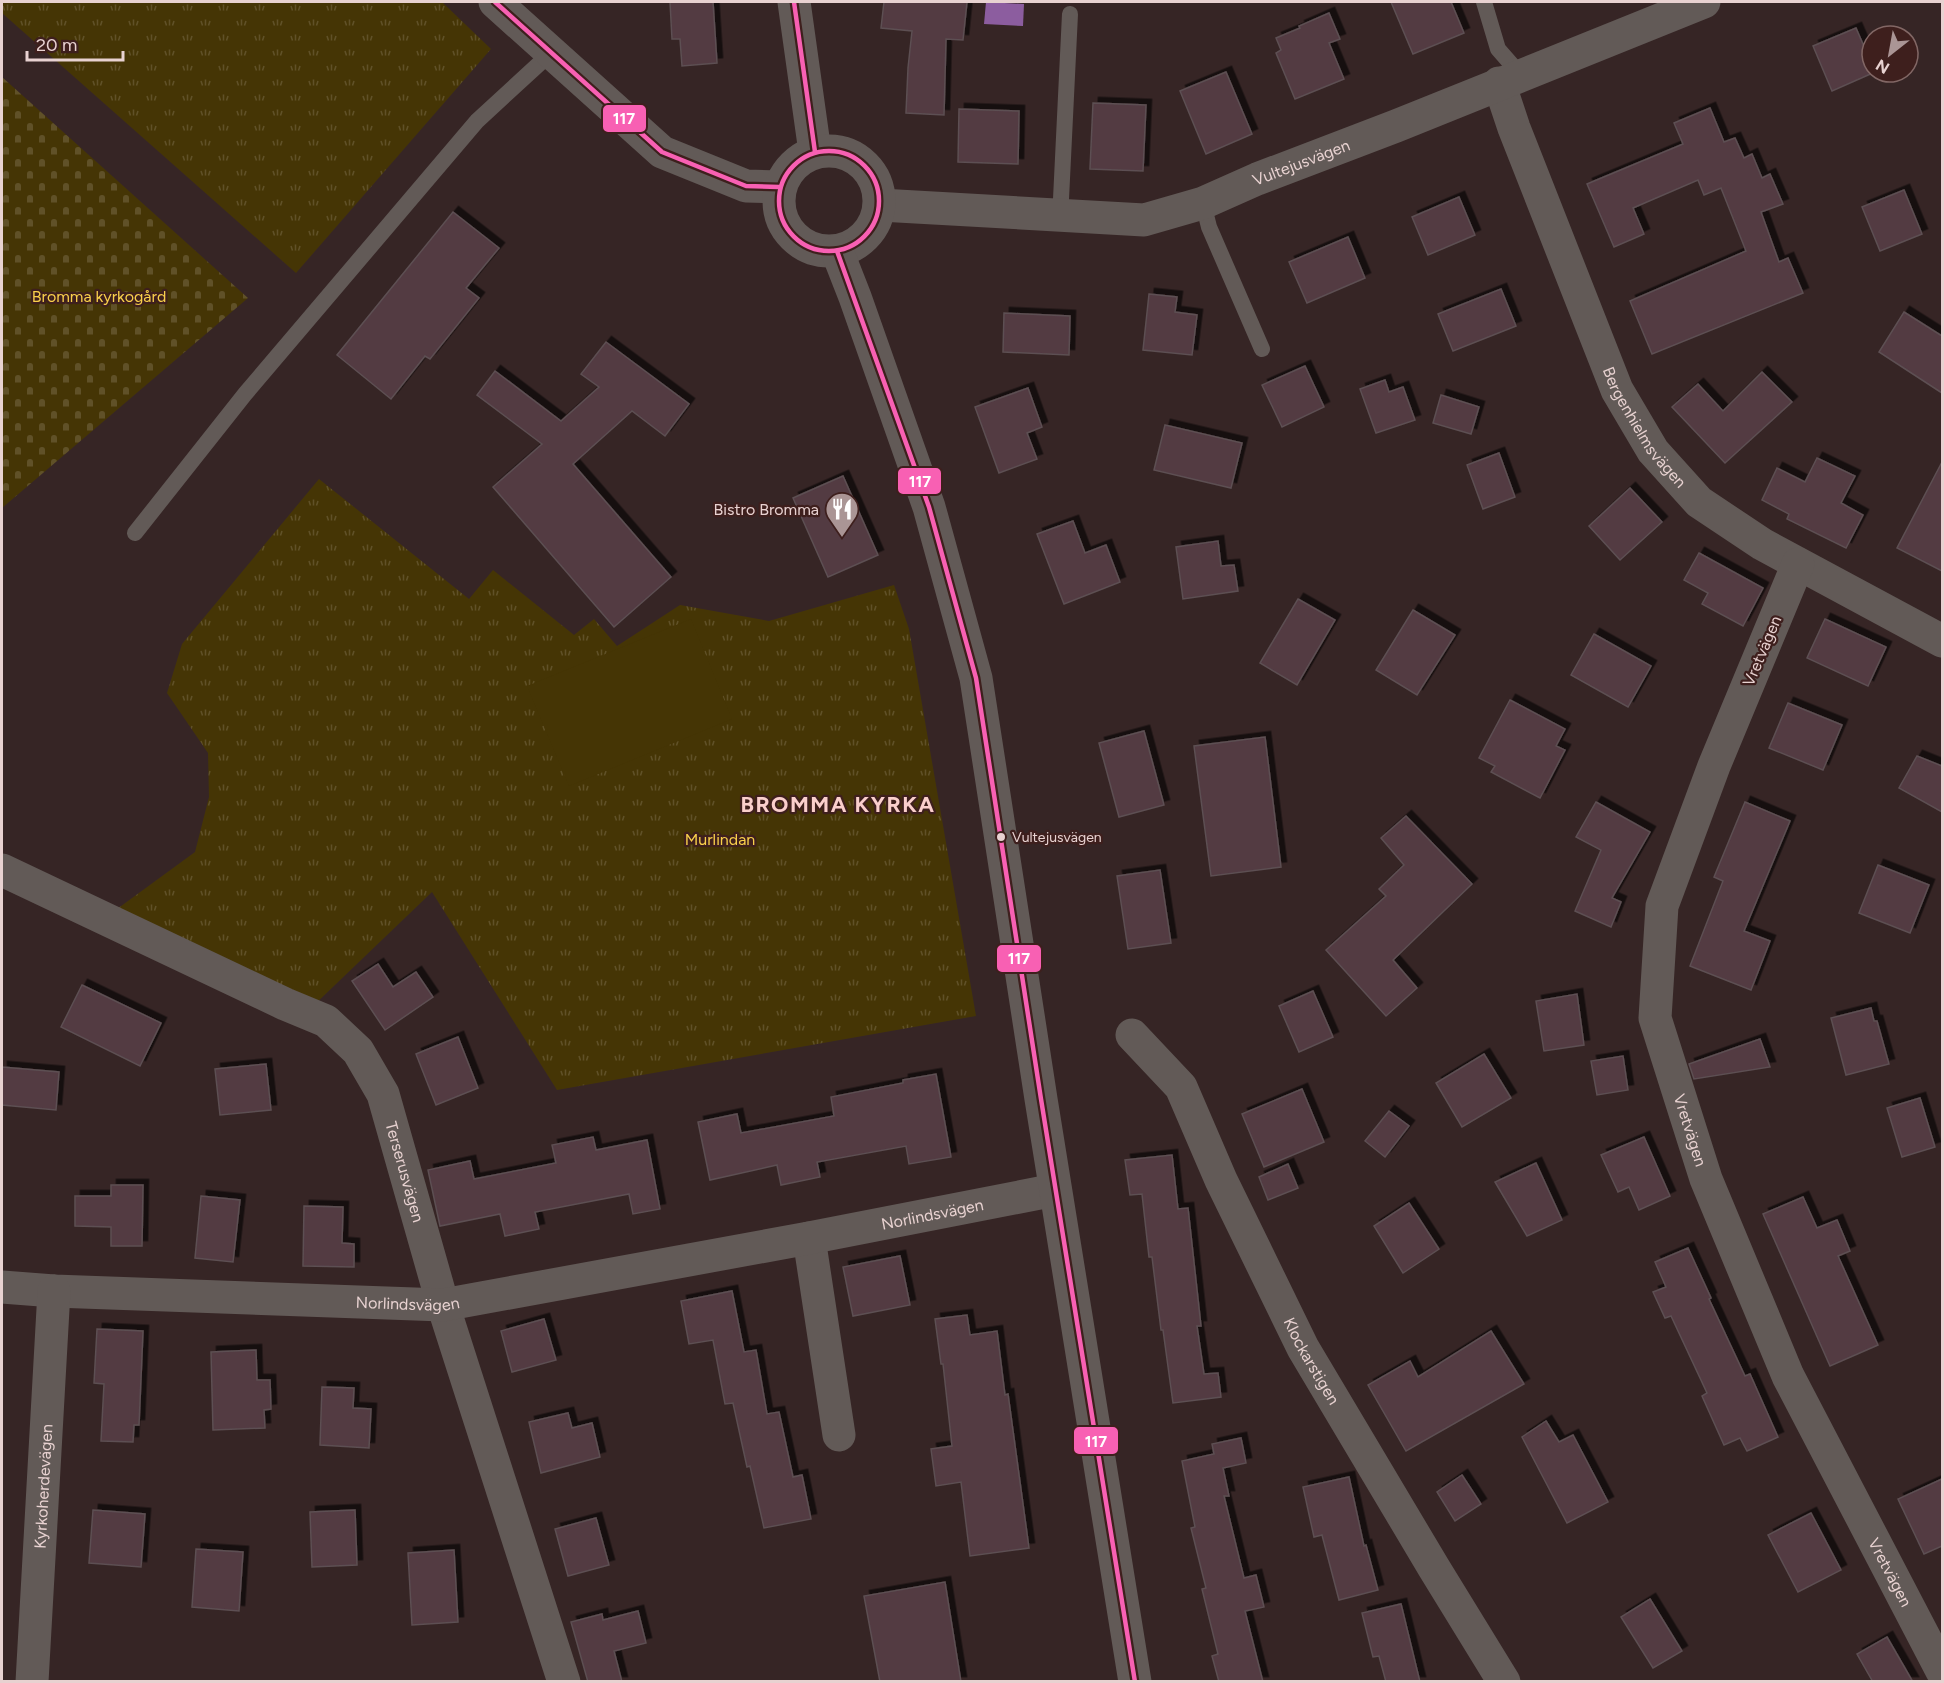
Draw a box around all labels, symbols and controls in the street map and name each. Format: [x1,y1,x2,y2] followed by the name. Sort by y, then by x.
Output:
[27,24,123,62] scale bar
[1860,24,1920,84] north arrow
[36,34,77,56] text: 20 m
[1872,55,1893,78] text: N
[602,104,647,133] line badge: 117
[613,109,635,128] text: 117
[1250,135,1352,189] street label: Vultejusvägen
[32,287,166,306] park label: Bromma kyrkogård
[1599,364,1691,491] street label: Bergenhielmsvägen
[897,467,942,495] line badge: 117
[909,472,931,491] text: 117
[824,491,860,538] restaurant icon: Bistro Bromma
[714,500,819,519] place label: Bistro Bromma
[1739,613,1785,689] street label: Vretvägen
[740,791,936,818] district label: BROMMA KYRKA
[1012,829,1102,846] place label: Vultejusvägen
[685,830,755,849] park label: Murlindan
[995,831,1007,843] marker: Vultejusvägen
[996,944,1042,973] line badge: 117
[1008,949,1030,968] text: 117
[1670,1092,1711,1169] street label: Vretvägen
[382,1119,428,1224] street label: Terserusvägen
[879,1195,985,1233] street label: Norlindsvägen
[355,1292,461,1315] street label: Norlindsvägen
[1280,1314,1344,1408] street label: Klockarstigen
[30,1423,56,1549] street label: Kyrkoherdevägen
[1073,1426,1119,1455] line badge: 117
[1085,1432,1107,1451] text: 117
[1865,1535,1916,1610] street label: Vretvägen

